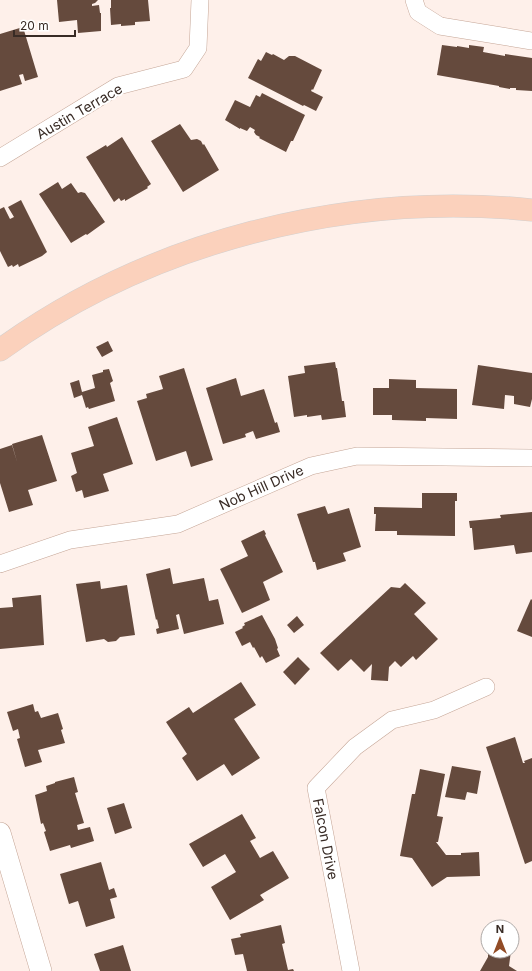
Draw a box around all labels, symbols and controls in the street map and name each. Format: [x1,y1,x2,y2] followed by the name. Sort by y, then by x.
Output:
[14,12,75,38] scale bar
[20,18,49,33] text: 20 m
[33,80,125,142] street label: Austin Terrace
[216,461,306,513] street label: Nob Hill Drive
[310,797,342,881] street label: Falcon Drive
[480,919,520,959] north arrow
[496,922,504,936] text: N

